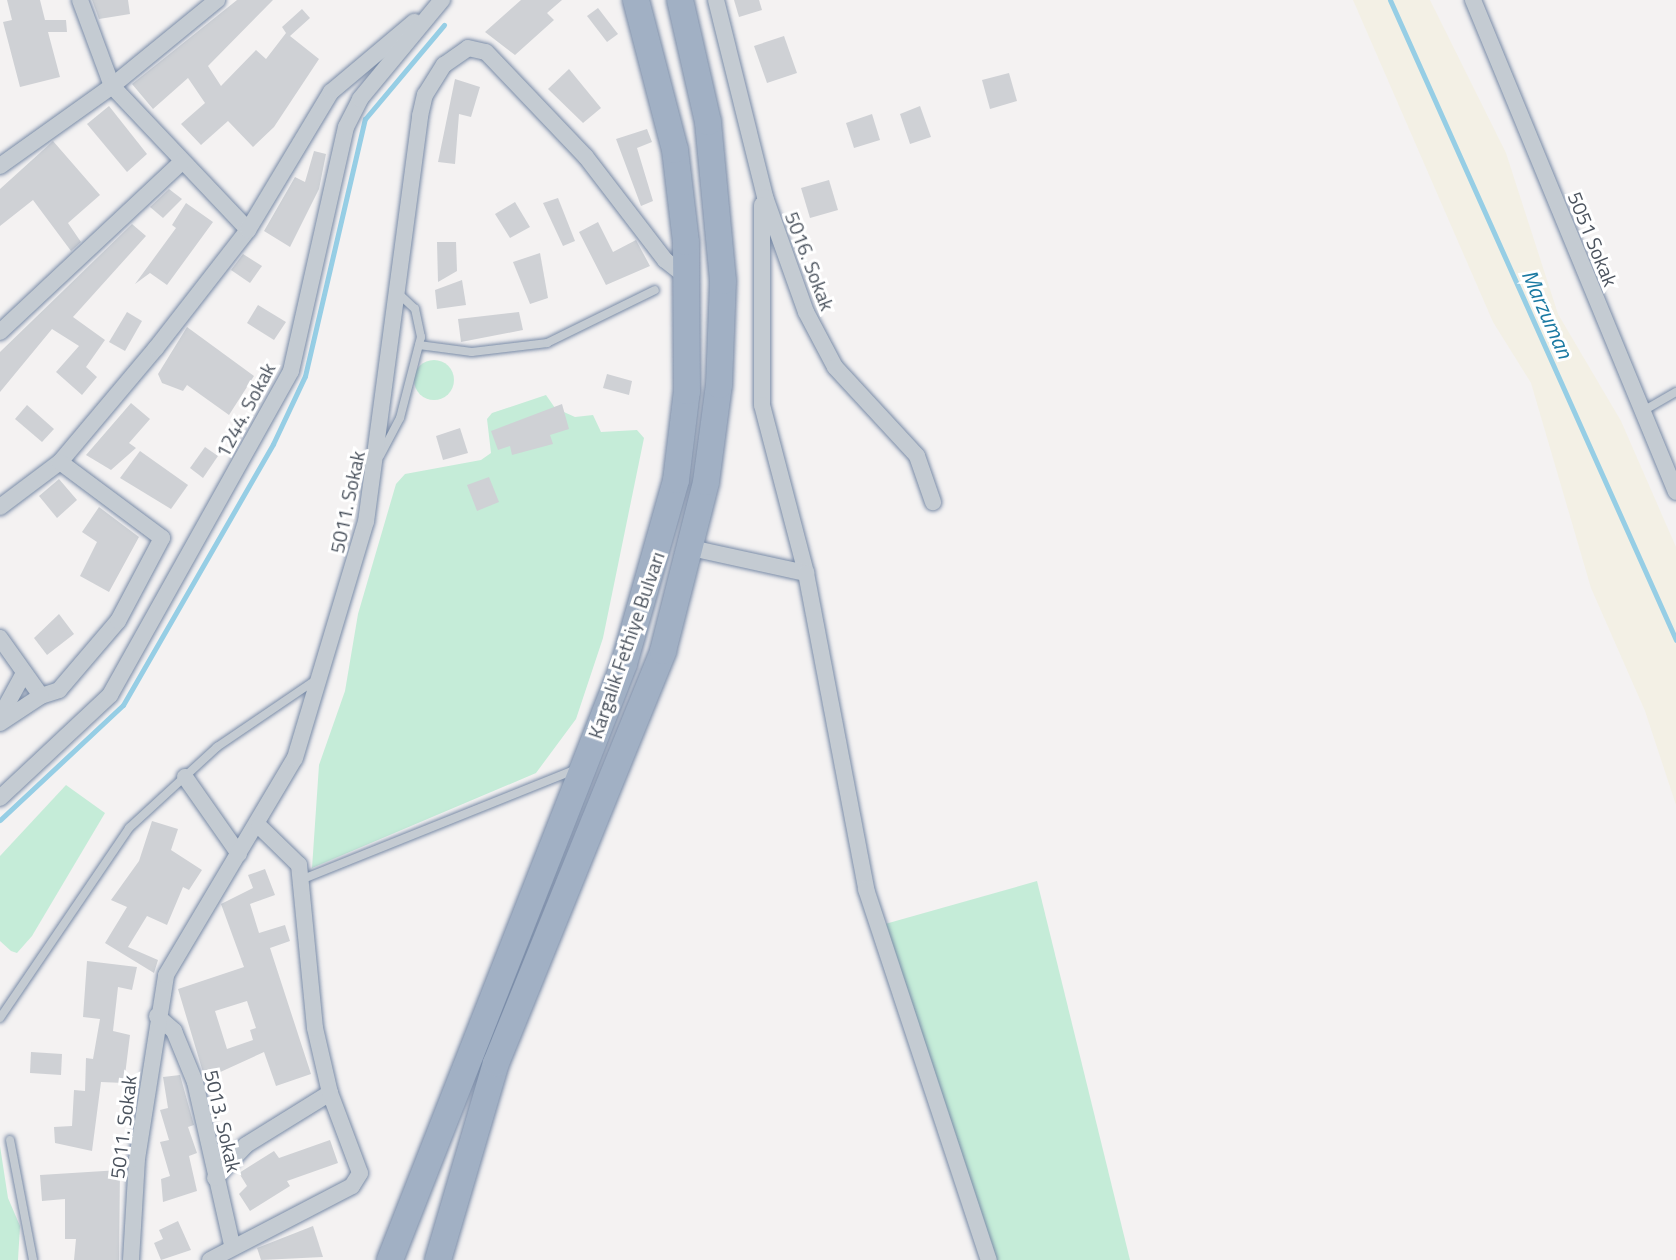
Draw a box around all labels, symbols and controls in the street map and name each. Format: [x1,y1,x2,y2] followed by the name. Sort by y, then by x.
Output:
[1563,188,1623,290] street label: 5051 Sokak
[780,208,840,314] street label: 5016. Sokak
[1516,266,1578,362] water label: Marzuman
[210,358,280,462] street label: 1244. Sokak
[324,449,370,555] street label: 5011. Sokak
[583,548,669,742] street label: Kargalık Fethiye Bulvarı
[200,1068,246,1174] street label: 5013. Sokak
[105,1074,141,1180] street label: 5011. Sokak

